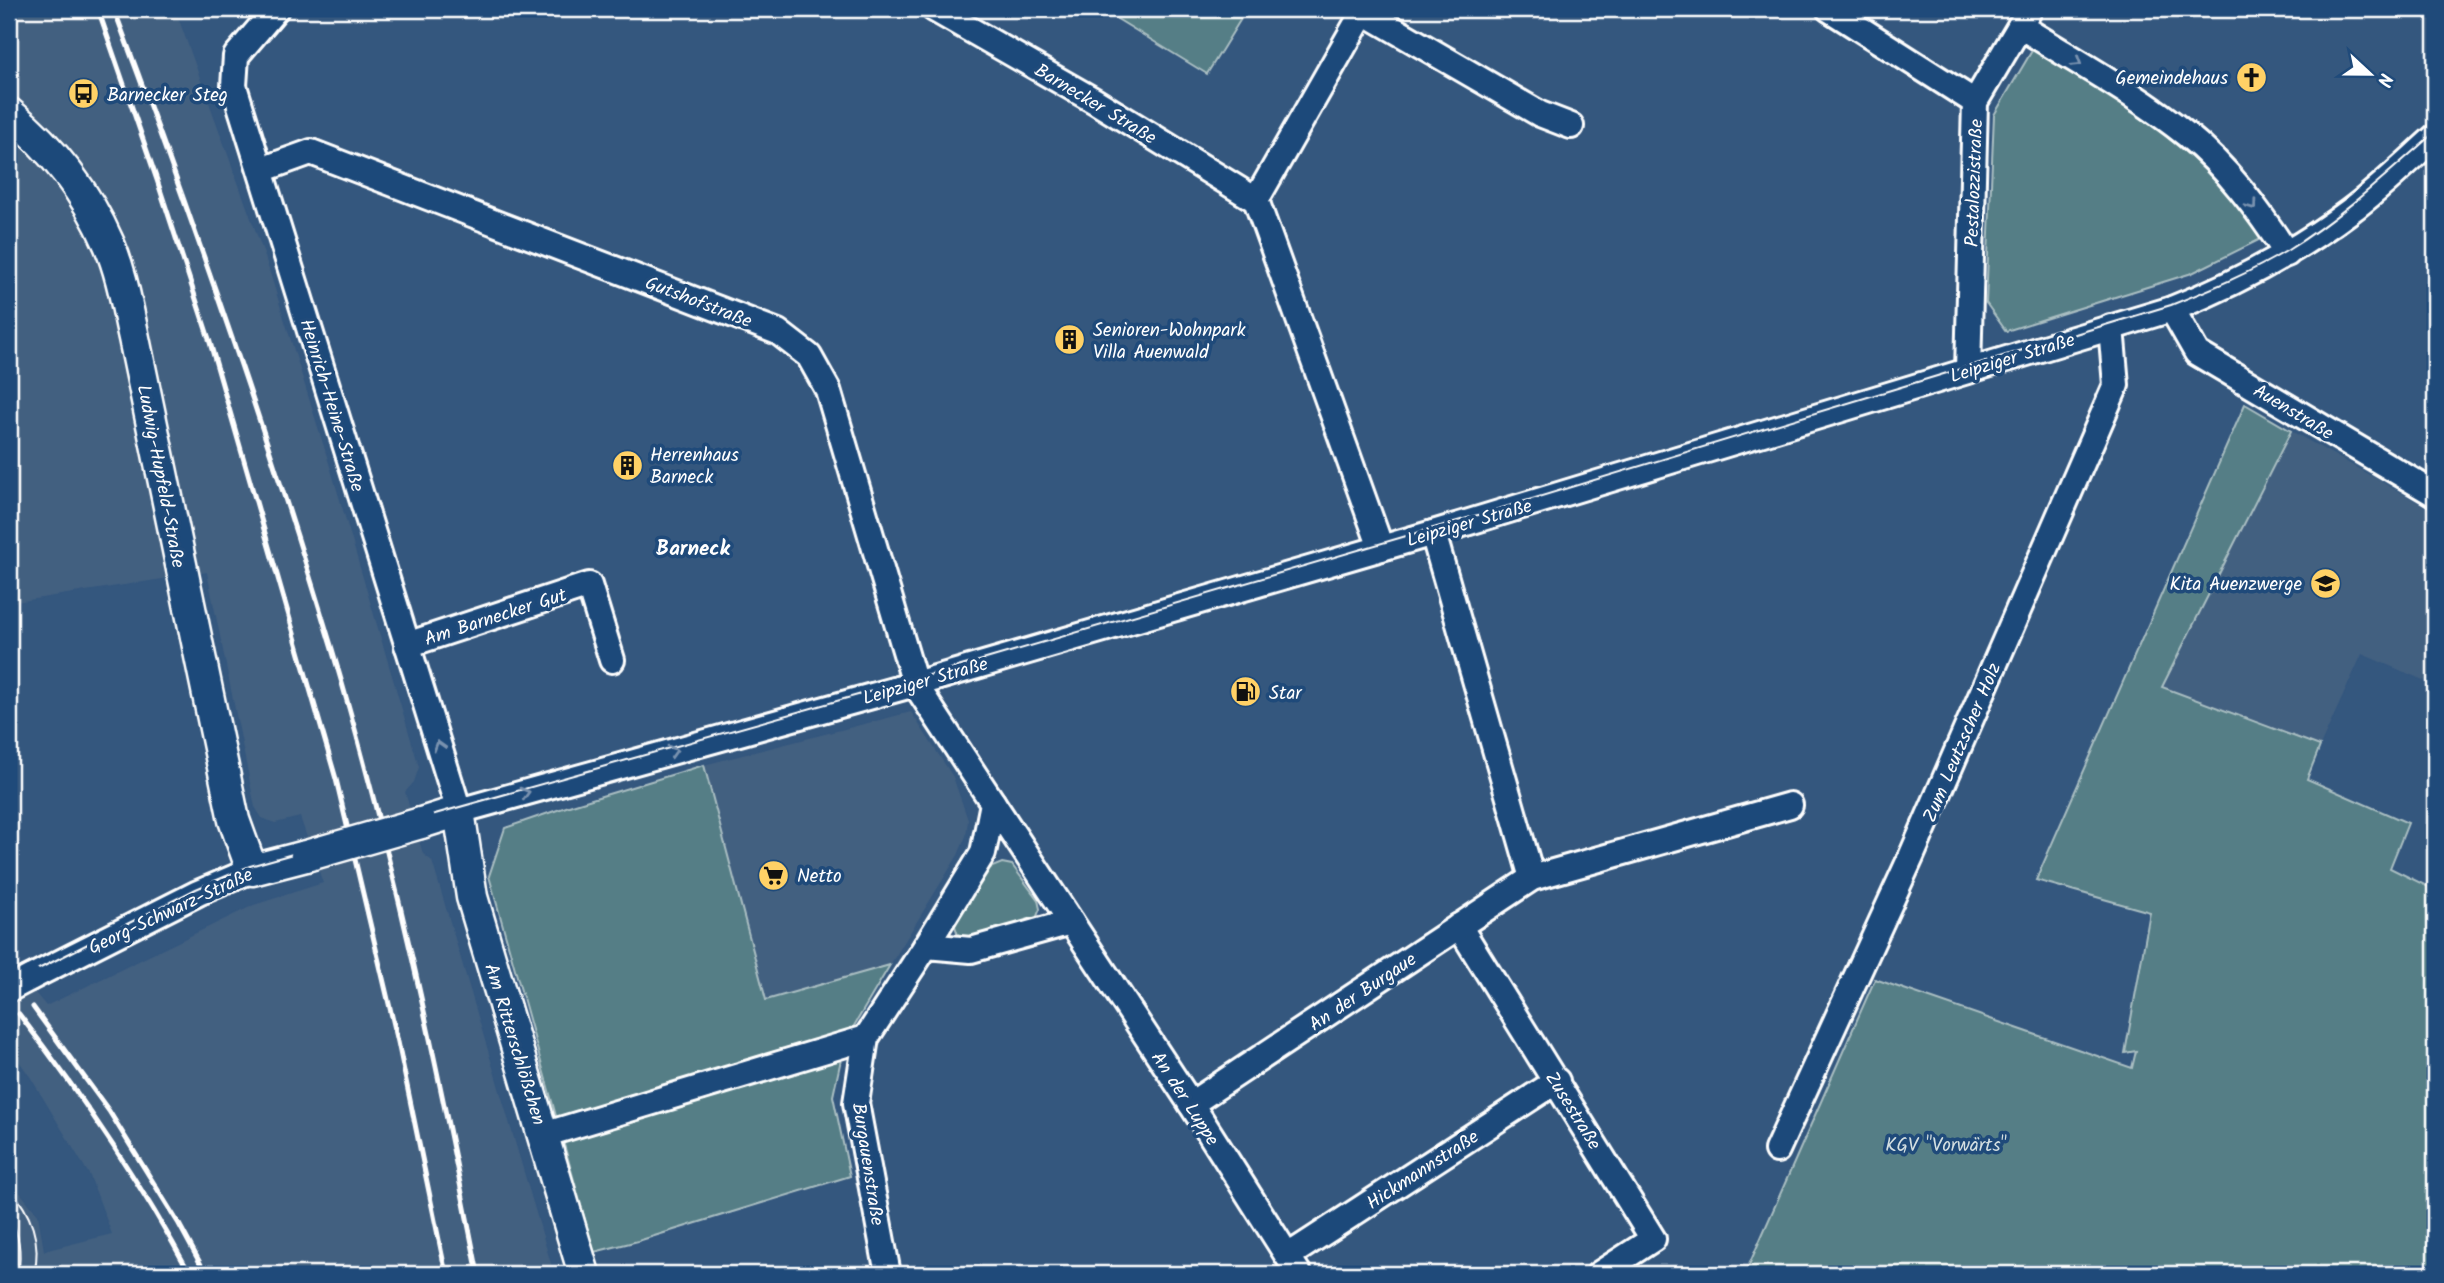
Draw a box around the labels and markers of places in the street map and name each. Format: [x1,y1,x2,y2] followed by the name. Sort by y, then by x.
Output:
[2234,60,2268,94] church icon: Gemeindehaus
[2115,64,2228,94] place label: Gemeindehaus
[67,77,101,111] bus stop icon: Barnecker Steg
[107,81,228,111] place label: Barnecker Steg
[1093,316,1246,368] place label: Senioren-Wohnpark Villa Auenwald
[1053,323,1087,357] building icon: Senioren-Wohnpark Villa Auenwald
[650,441,739,493] place label: Herrenhaus Barneck
[610,448,644,482] building icon: Herrenhaus Barneck
[2308,566,2342,600] school or university icon: Kita Auenzwerge
[2169,570,2302,600] place label: Kita Auenzwerge
[1229,675,1263,709] fuel station icon: Star
[1269,679,1303,709] place label: Star
[757,858,791,892] supermarket icon: Netto
[797,862,842,892] place label: Netto

